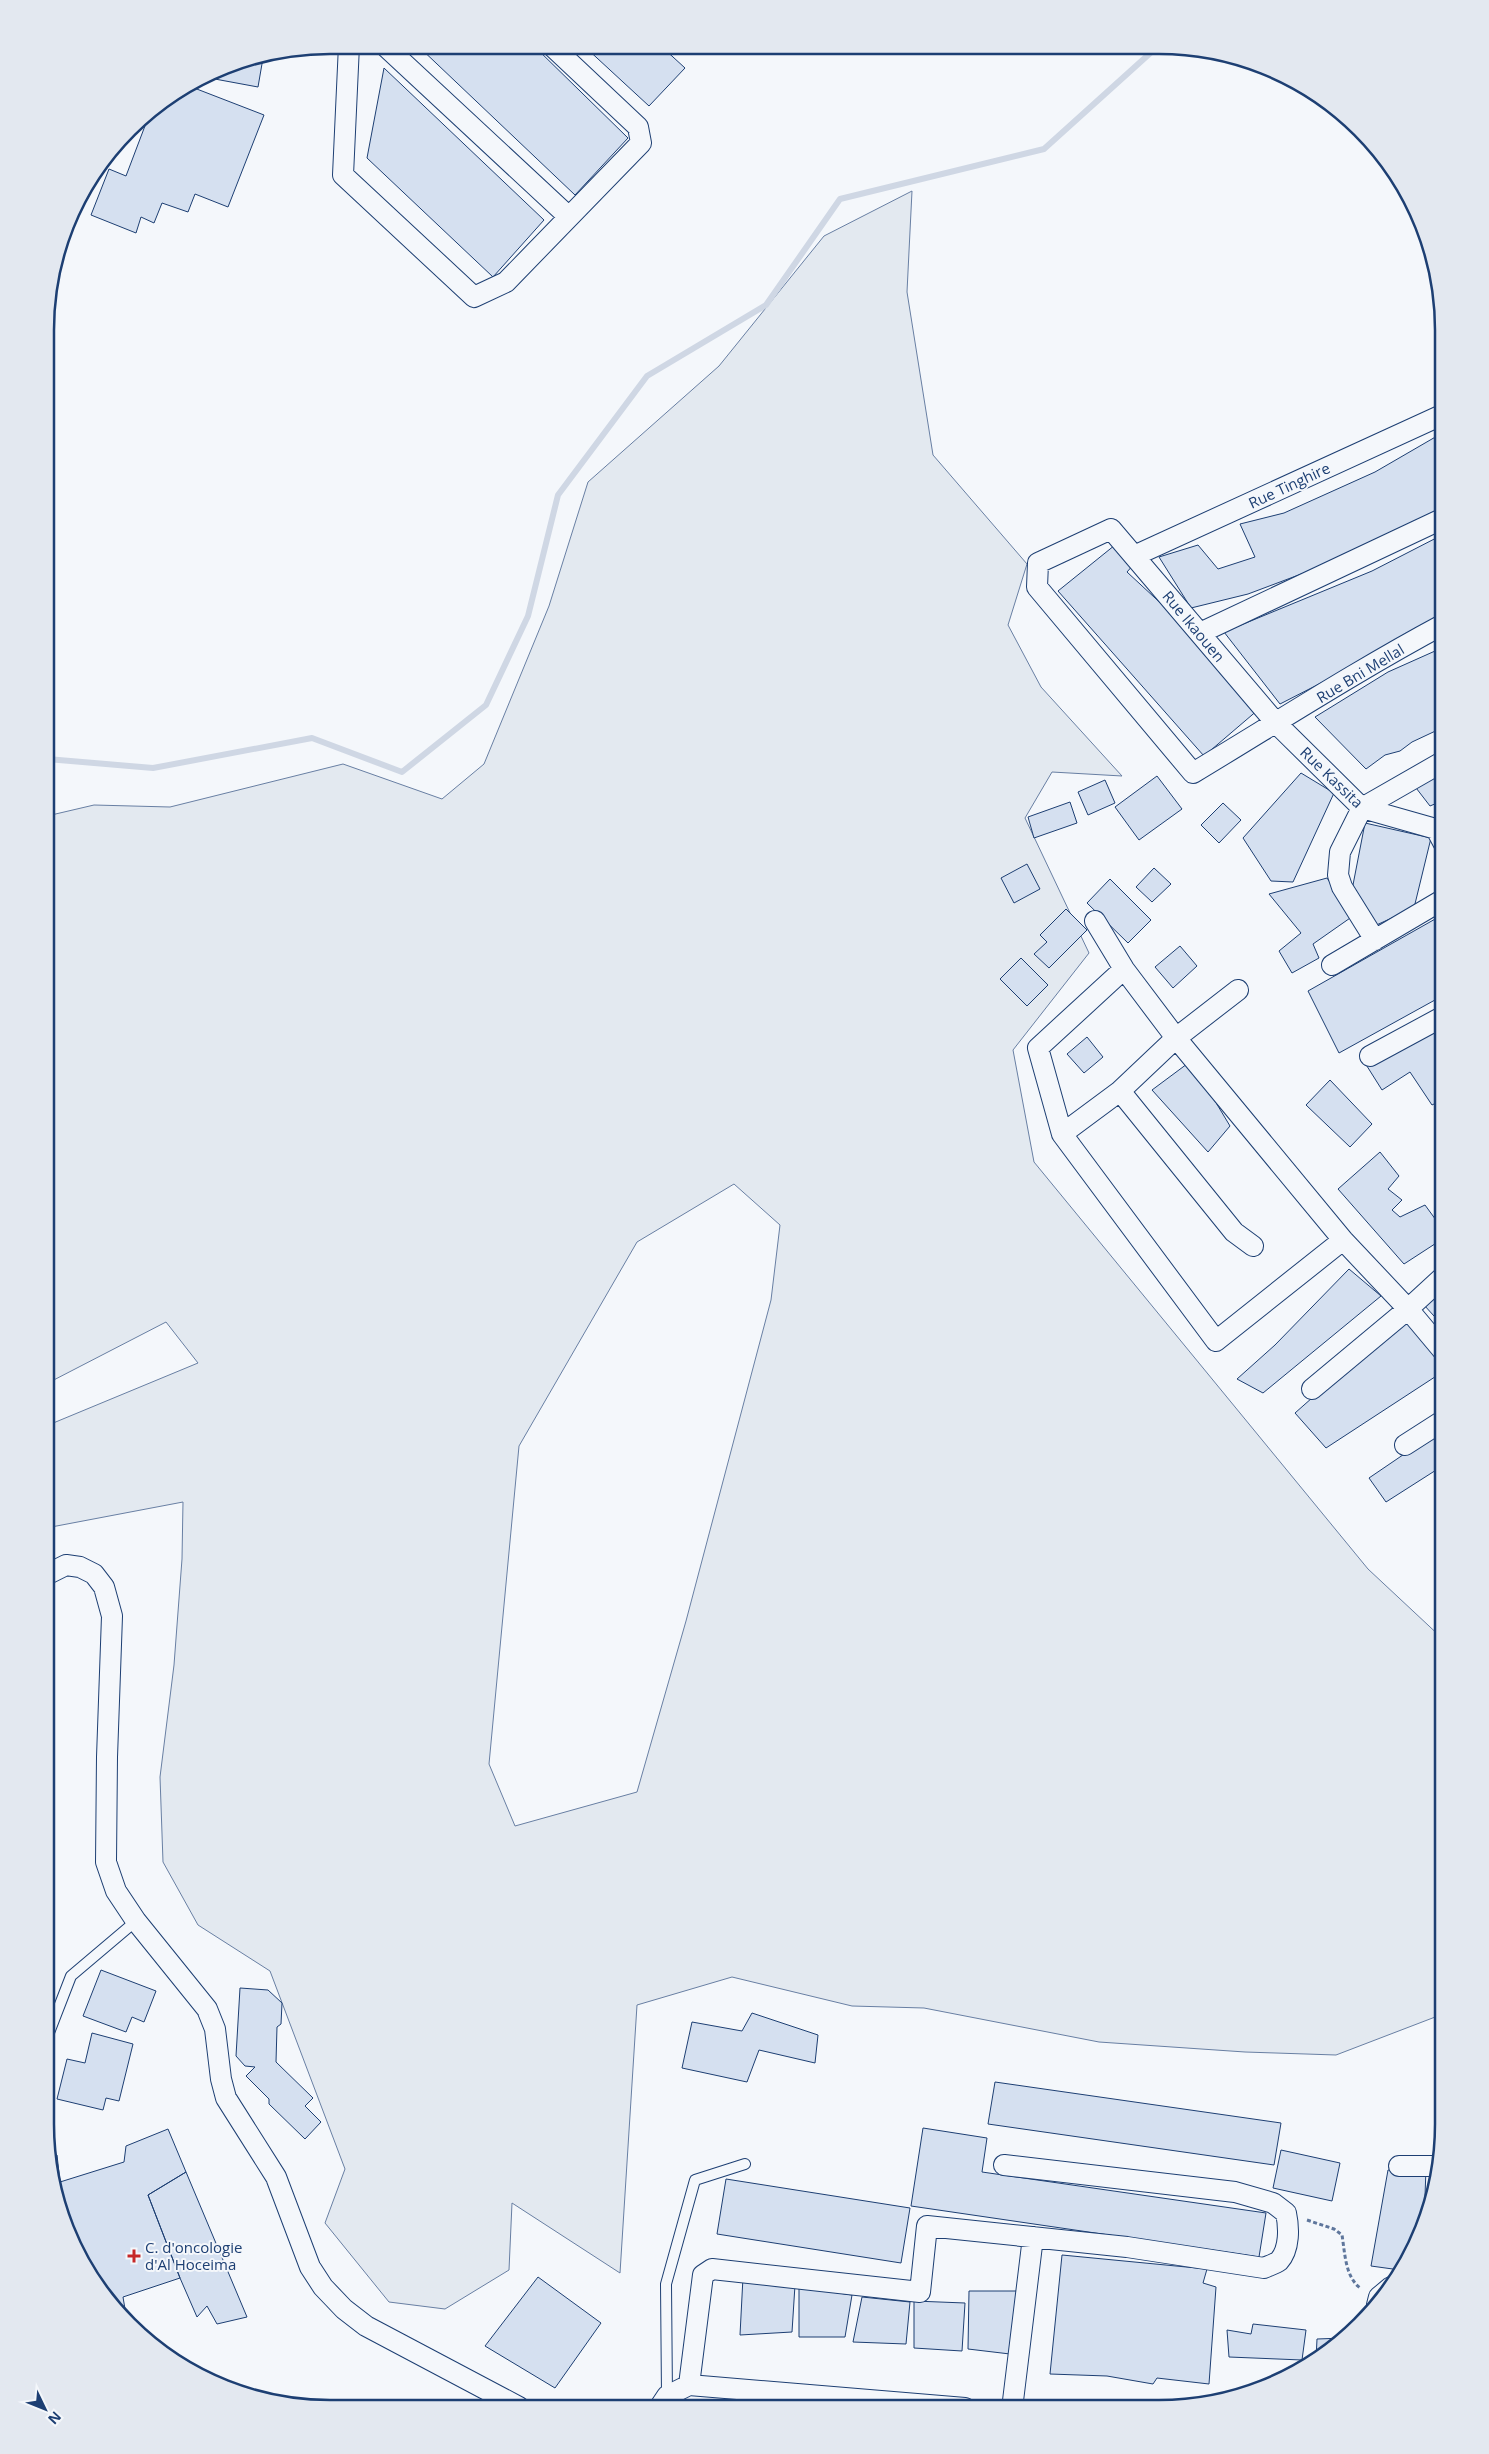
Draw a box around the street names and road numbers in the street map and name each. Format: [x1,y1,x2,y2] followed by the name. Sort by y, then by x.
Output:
[1245,457,1333,513] street label: Rue Tinghire
[1158,586,1230,666] street label: Rue Ikaouen
[1312,639,1408,707] street label: Rue Bni Mellal
[1296,742,1368,812] street label: Rue Kassita

